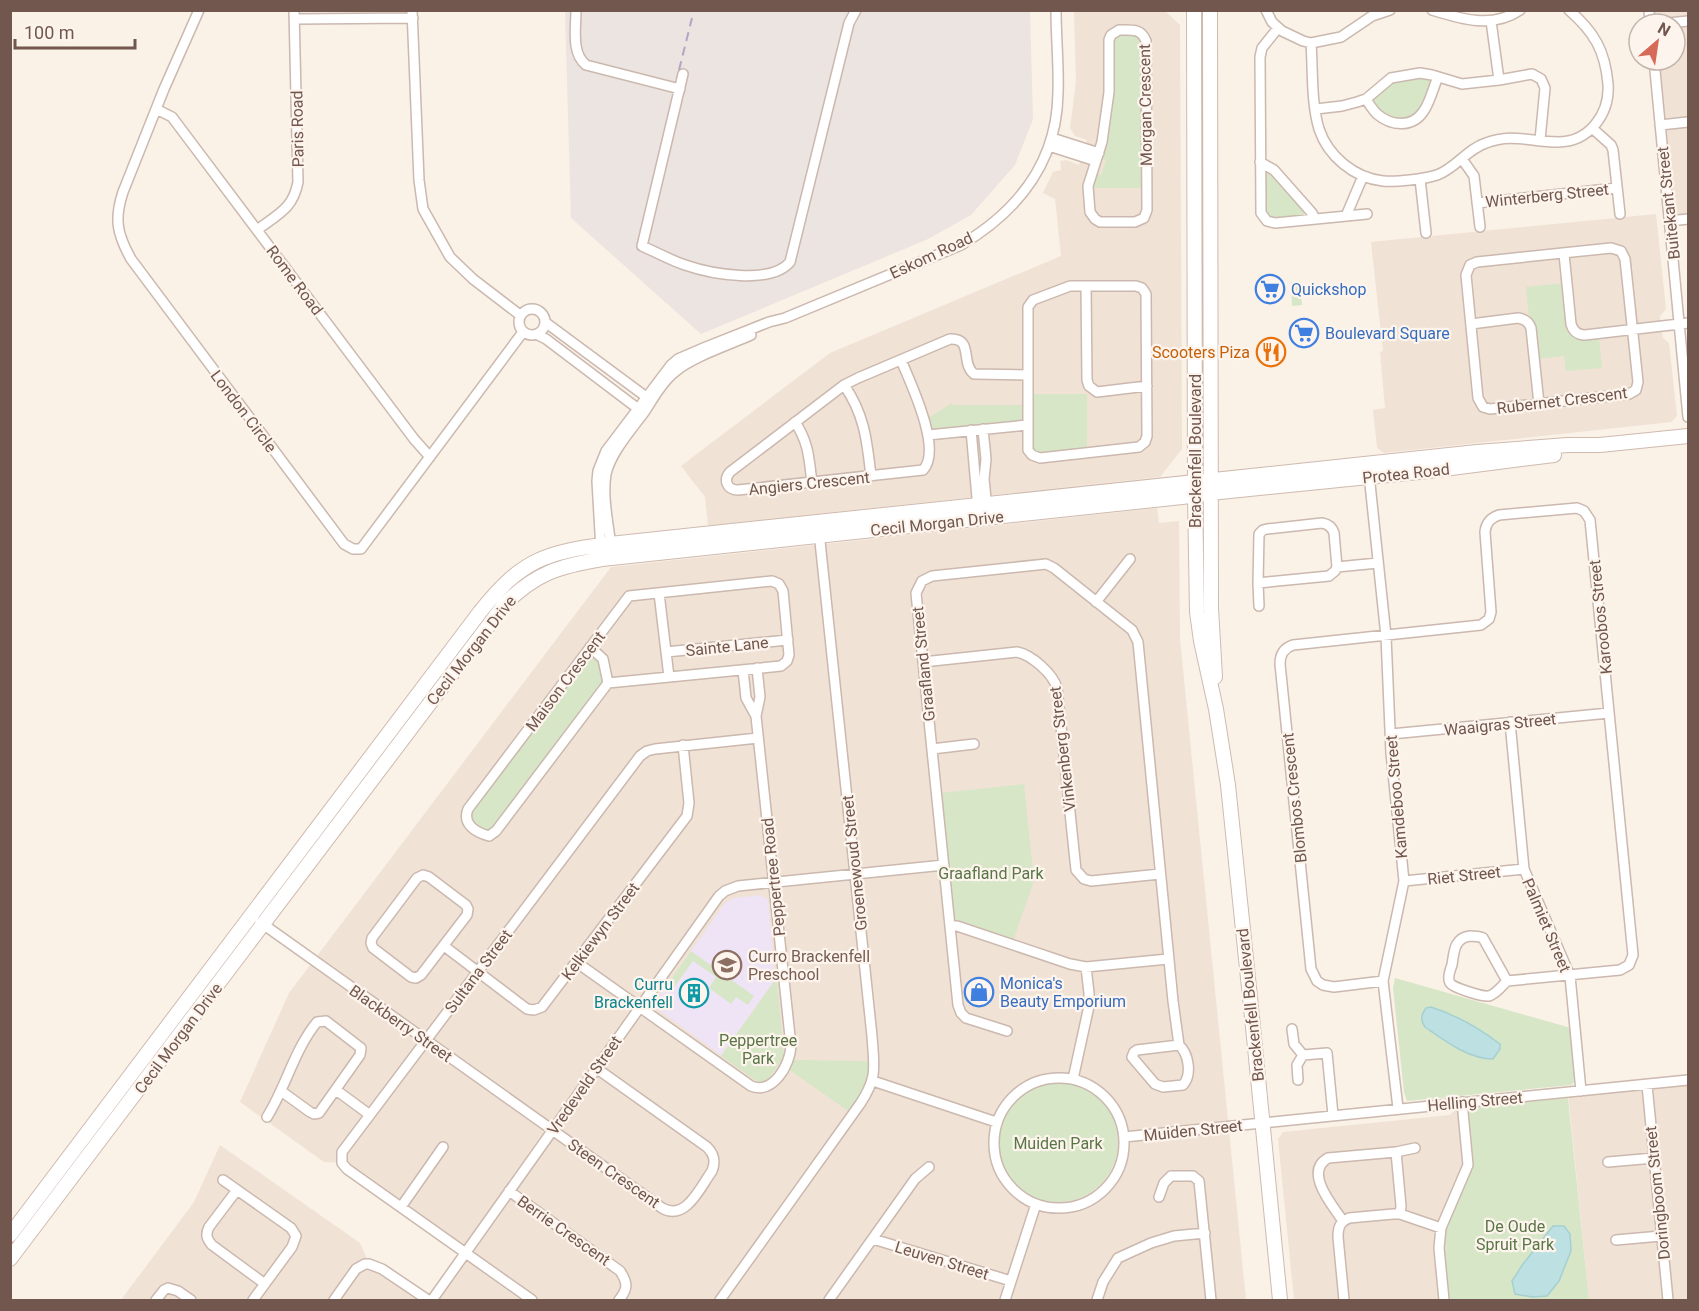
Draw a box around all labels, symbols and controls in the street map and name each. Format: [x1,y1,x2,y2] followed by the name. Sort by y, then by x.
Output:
[15,12,135,50] scale bar
[1627,12,1687,72] north arrow
[1654,18,1674,40] text: N
[24,22,75,43] text: 100 m
[1135,44,1156,166] street label: Morgan Crescent
[287,90,308,168] street label: Paris Road
[1653,146,1684,260] street label: Buitekant Street
[1484,180,1610,211] street label: Winterberg Street
[887,228,976,283] street label: Eskom Road
[262,242,327,319] street label: Rome Road
[1254,273,1286,305] supermarket icon: Quickshop
[1291,280,1366,299] place label: Quickshop
[1288,317,1320,349] supermarket icon: Boulevard Square
[1325,324,1450,343] place label: Boulevard Square
[1255,336,1287,368] restaurant icon: Scooters Piza
[1152,343,1250,362] place label: Scooters Piza
[207,367,281,456] street label: London Circle
[1186,374,1205,528] street label: Brackenfell Boulevard
[1496,383,1628,418] street label: Rubernet Crescent
[1362,459,1451,488] street label: Protea Road
[748,468,871,499] street label: Angiers Crescent
[870,507,1005,540] street label: Cecil Morgan Drive
[1585,559,1616,675] street label: Karoobos Street
[423,592,520,709] street label: Cecil Morgan Drive
[908,606,939,722] street label: Graafland Street
[522,628,609,735] street label: Maison Crescent
[685,633,769,660] street label: Sainte Lane
[1045,685,1080,813] street label: Vinkenberg Street
[1443,709,1557,740] street label: Waaigras Street
[1278,732,1311,864] street label: Blombos Crescent
[1382,735,1411,859] street label: Kamdeboo Street
[838,794,871,932] street label: Groenewoud Street
[758,817,789,937] street label: Peppertree Road
[1426,862,1502,889] street label: Riet Street
[938,864,1045,883] park label: Graafland Park
[1518,875,1575,975] street label: Palmiet Street
[558,879,643,984] street label: Kelkiewyn Street
[441,926,516,1017] street label: Sultana Street
[1233,927,1268,1082] street label: Brackenfell Boulevard
[748,947,870,984] place label: Curro Brackenfell Preschool
[711,949,743,981] school or university icon: Curro Brackenfell Preschool
[1000,974,1126,1011] place label: Monica's Beauty Emporium
[594,975,673,1012] place label: Curru Brackenfell
[963,976,995,1008] shop icon: Monica's Beauty Emporium
[678,977,710,1009] building icon: Curru Brackenfell
[131,979,226,1097] street label: Cecil Morgan Drive
[346,981,456,1066] street label: Blackberry Street
[719,1031,797,1068] park label: Peppertree Park
[543,1032,626,1138] street label: Vredeveld Street
[1427,1088,1523,1115] street label: Helling Street
[1143,1116,1243,1145] street label: Muiden Street
[1641,1125,1674,1261] street label: Doringboom Street
[1013,1134,1104,1153] park label: Muiden Park
[564,1135,663,1212] street label: Steen Crescent
[514,1191,614,1269] street label: Berrie Crescent
[1476,1217,1555,1254] park label: De Oude Spruit Park
[893,1237,991,1284] street label: Leuven Street

